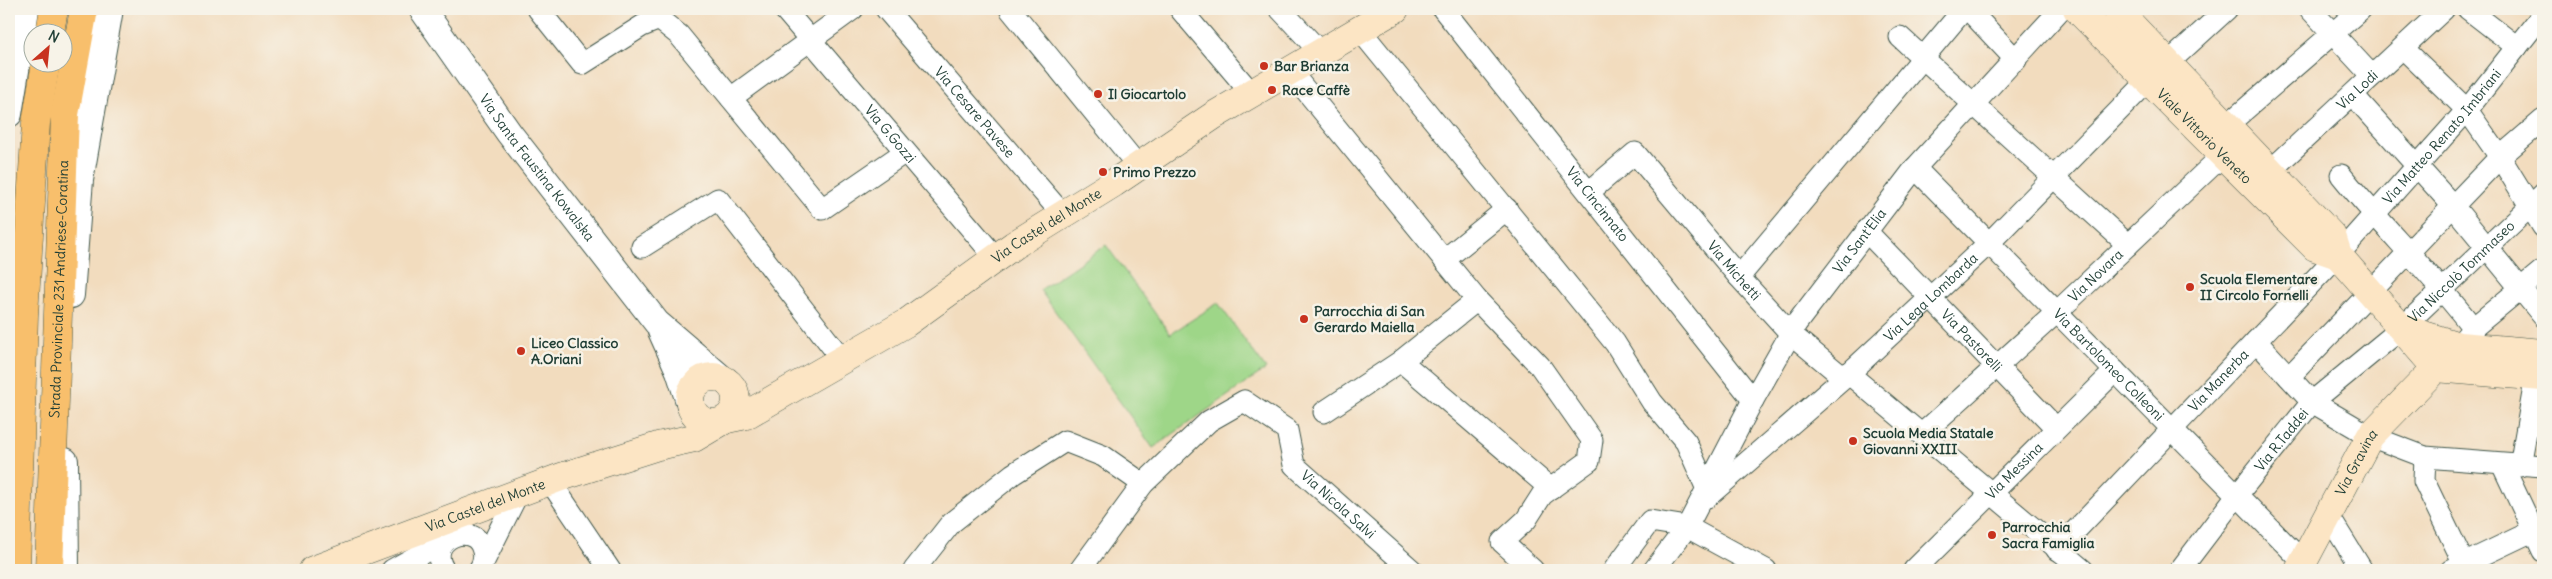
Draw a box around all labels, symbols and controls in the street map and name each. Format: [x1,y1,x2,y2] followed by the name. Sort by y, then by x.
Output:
[22,22,72,72] north arrow
[46,26,62,47] text: N
[1274,57,1349,75] place label: Bar Brianza
[1258,60,1270,72] marker: Bar Brianza
[930,63,1019,161] street label: Via Cesare Pavese
[2379,65,2505,208] street label: Via Matteo Renato Imbriani
[2333,66,2382,114] street label: Via Lodi
[1282,81,1350,99] place label: Race Caffè
[1266,84,1278,96] marker: Race Caffè
[1108,85,1186,103] place label: Il Giocartolo
[2153,85,2256,188] street label: Viale Vittorio Veneto
[1092,88,1104,100] marker: Il Giocartolo
[475,91,599,245] street label: Via Santa Faustina Kowalska
[861,101,920,167] street label: Via G.Gozzi
[45,160,72,418] street label: Strada Provinciale 231 Andriese-Coratina
[1113,163,1196,181] place label: Primo Prezzo
[1562,163,1633,245] street label: Via Cincinnato
[1097,166,1109,178] marker: Primo Prezzo
[988,184,1105,267] street label: Via Castel del Monte
[1829,205,1890,277] street label: Via Sant'Elia
[2404,217,2519,327] street label: Via Niccolò Tommaseo
[1703,237,1765,304] street label: Via Michetti
[2064,245,2127,306] street label: Via Novara
[1880,249,1982,345] street label: Via Lega Lombarda
[2200,270,2318,304] place label: Scuola Elementare II Circolo Fornelli
[2184,281,2196,293] marker: Scuola Elementare II Circolo Fornelli
[1314,302,1425,336] place label: Parrocchia di San Gerardo Maiella
[1937,305,2006,376] street label: Via Pastorelli
[2049,305,2168,425] street label: Via Bartolomeo Colleoni
[1298,313,1310,325] marker: Parrocchia di San Gerardo Maiella
[531,334,619,368] place label: Liceo Classico A.Oriani
[515,345,527,357] marker: Liceo Classico A.Oriani
[2184,346,2252,416] street label: Via Manerba
[2251,405,2312,475] street label: Via R.Taddei
[1863,424,1994,458] place label: Scuola Media Statale Giovanni XXIII
[2331,425,2381,499] street label: Via Gravina
[1847,435,1859,447] marker: Scuola Media Statale Giovanni XXIII
[1982,438,2047,503] street label: Via Messina
[1297,466,1379,542] street label: Via Nicola Salvi
[423,475,548,536] street label: Via Castel del Monte
[2002,518,2094,552] place label: Parrocchia Sacra Famiglia
[1986,529,1998,541] marker: Parrocchia Sacra Famiglia

